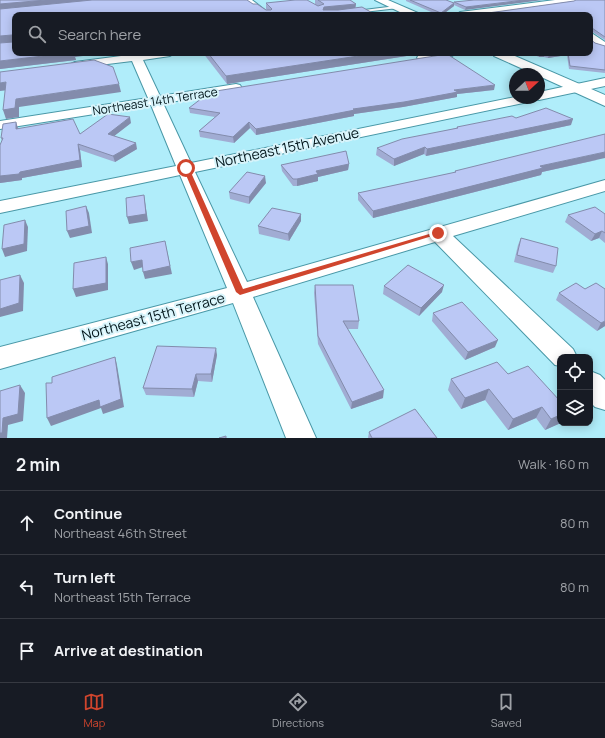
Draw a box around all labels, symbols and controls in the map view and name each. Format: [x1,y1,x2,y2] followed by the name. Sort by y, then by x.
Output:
[12,12,593,56] search box
[26,23,48,45] icon: search
[58,24,141,45] text: Search here
[509,68,545,104] north arrow
[91,83,219,119] street label: Northeast 14th Terrace
[213,122,361,172] street label: Northeast 15th Avenue
[177,159,195,177] route start
[429,224,447,242] route end
[79,288,227,344] street label: Northeast 15th Terrace
[557,354,593,426] map controls
[557,354,593,390] button: locate
[557,390,593,426] button: layers
[16,453,60,476] text: 2 min
[518,455,589,473] text: Walk · 160 m
[54,503,122,524] text: Continue
[16,512,38,534] icon: ahead
[560,514,589,532] text: 80 m
[54,524,187,542] text: Northeast 46th Street
[54,567,116,588] text: Turn left
[16,576,38,598] icon: left
[560,578,589,596] text: 80 m
[54,588,191,606] text: Northeast 15th Terrace
[16,640,38,662] icon: arrive
[54,640,203,661] text: Arrive at destination
[83,691,105,730] tab: Map
[272,691,324,730] tab: Directions
[491,691,522,730] tab: Saved

